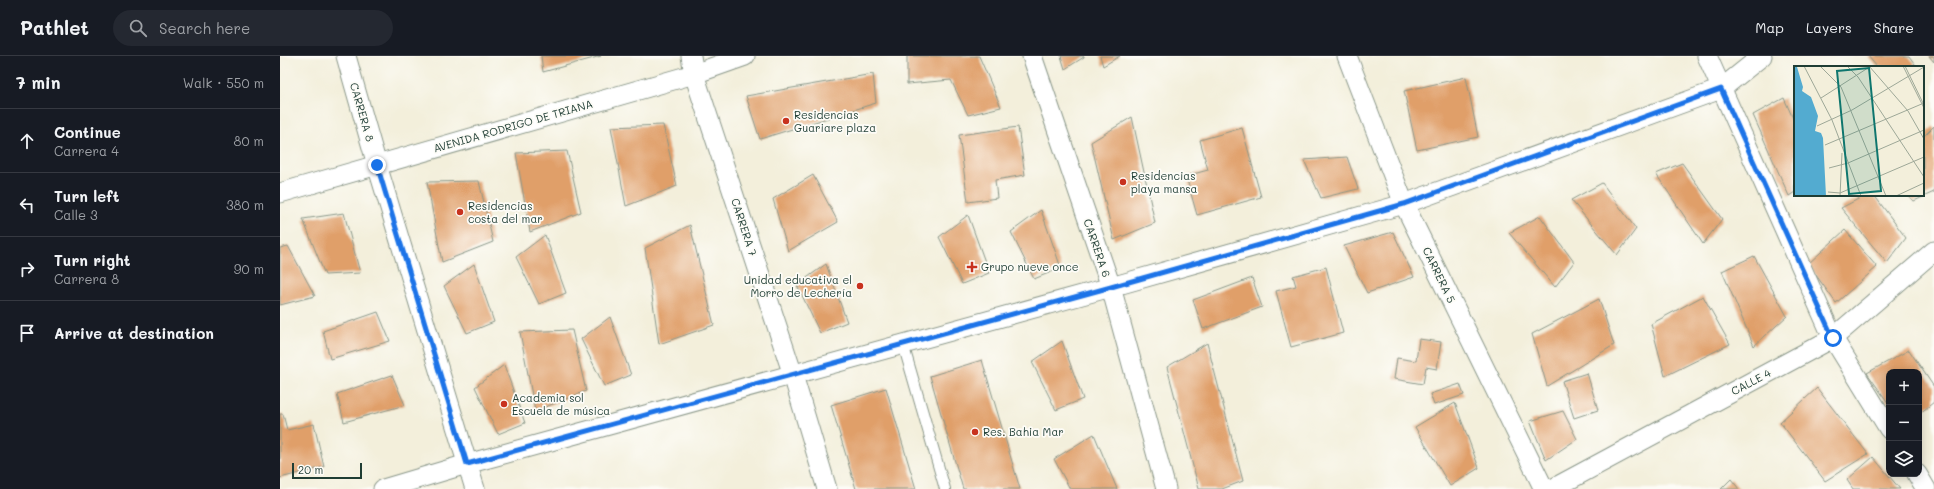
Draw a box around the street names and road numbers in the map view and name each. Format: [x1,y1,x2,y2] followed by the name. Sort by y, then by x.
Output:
[347,81,378,143] street label: CARRERA 8
[431,96,594,156] street label: AVENIDA RODRIGO DE TRIANA
[728,196,761,258] street label: CARRERA 7
[1080,217,1114,279] street label: CARRERA 6
[1419,244,1459,305] street label: CARRERA 5
[1728,365,1774,398] street label: CALLE 4

